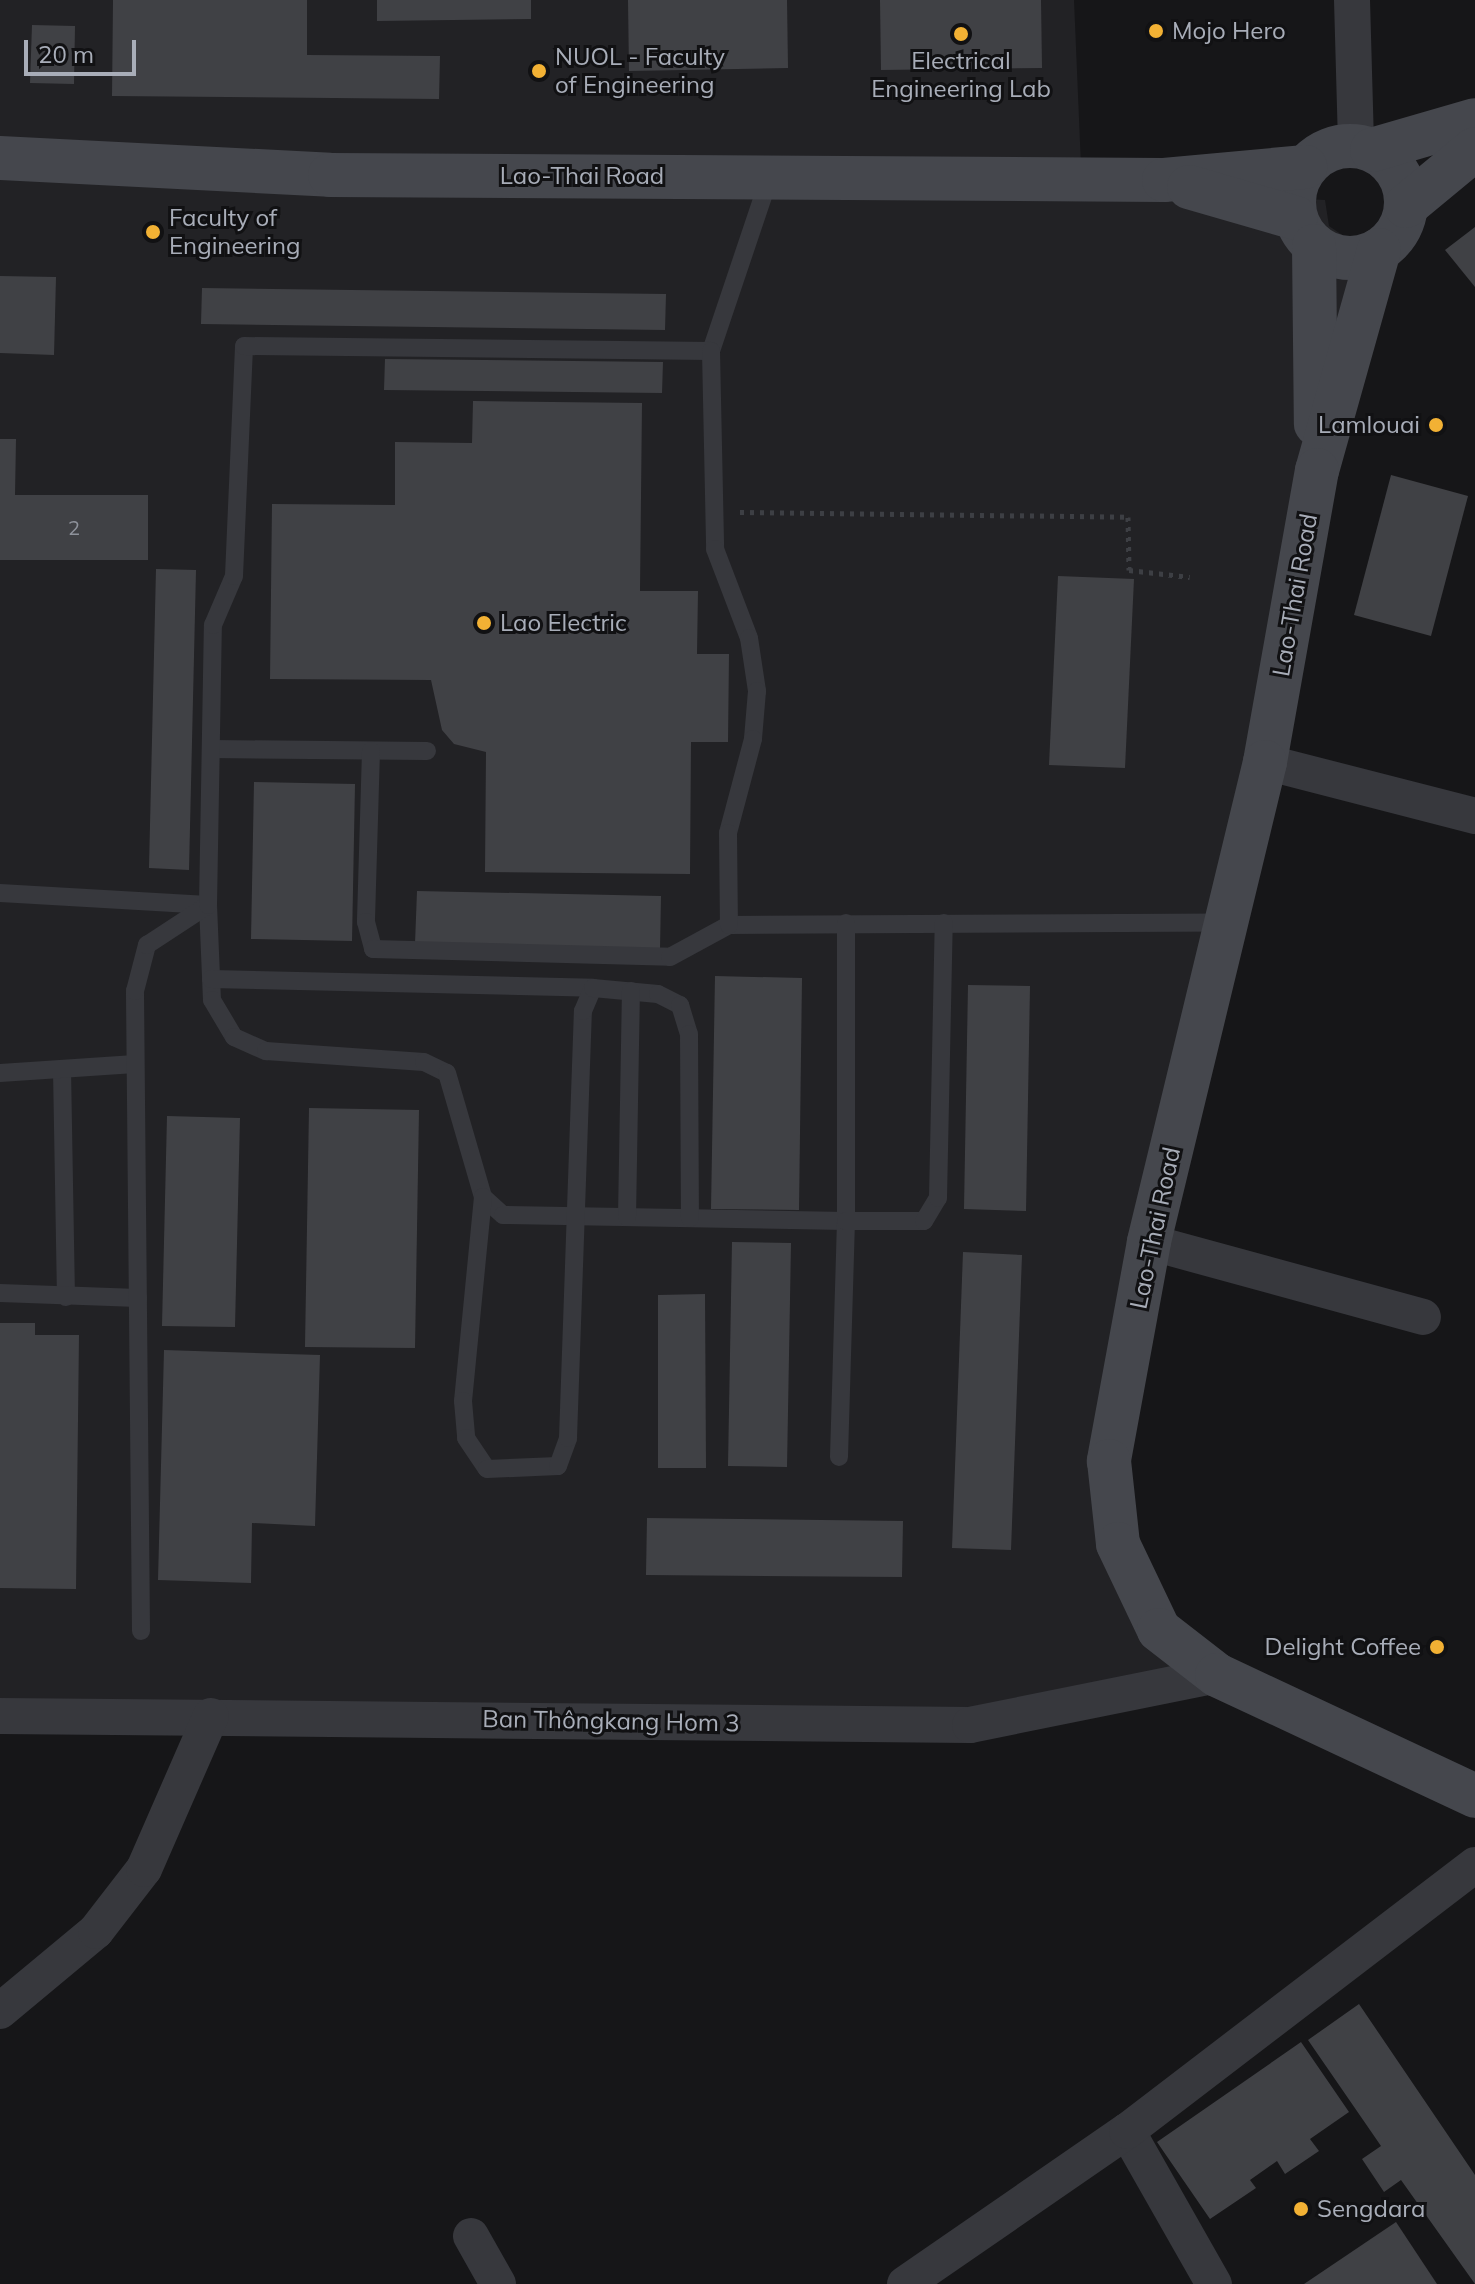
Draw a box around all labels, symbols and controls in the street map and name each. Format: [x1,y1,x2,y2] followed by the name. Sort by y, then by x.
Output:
[1172,17,1286,45] place label: Mojo Hero
[1147,22,1165,40] marker: Mojo Hero
[28,24,140,74] scale bar
[952,25,970,43] marker: Electrical Engineering Lab
[38,39,94,69] text: 20 m
[555,43,725,99] place label: NUOL - Faculty of Engineering
[871,47,1051,103] place label: Electrical Engineering Lab
[530,62,548,80] marker: NUOL - Faculty of Engineering
[500,162,664,190] street label: Lao-Thai Road
[169,204,300,260] place label: Faculty of Engineering
[144,223,162,241] marker: Faculty of Engineering
[1318,411,1420,439] place label: Lamlouai
[1427,416,1445,434] marker: Lamlouai
[1267,512,1323,678] street label: Lao-Thai Road
[68,515,80,539] house number: 2
[500,609,627,637] place label: Lao Electric
[475,614,493,632] marker: Lao Electric
[1124,1145,1186,1311] street label: Lao-Thai Road
[1265,1633,1421,1661] place label: Delight Coffee
[1428,1638,1446,1656] marker: Delight Coffee
[482,1704,740,1738] street label: Ban Thôngkang Hom 3
[1317,2195,1425,2223] place label: Sengdara
[1292,2200,1310,2218] marker: Sengdara

